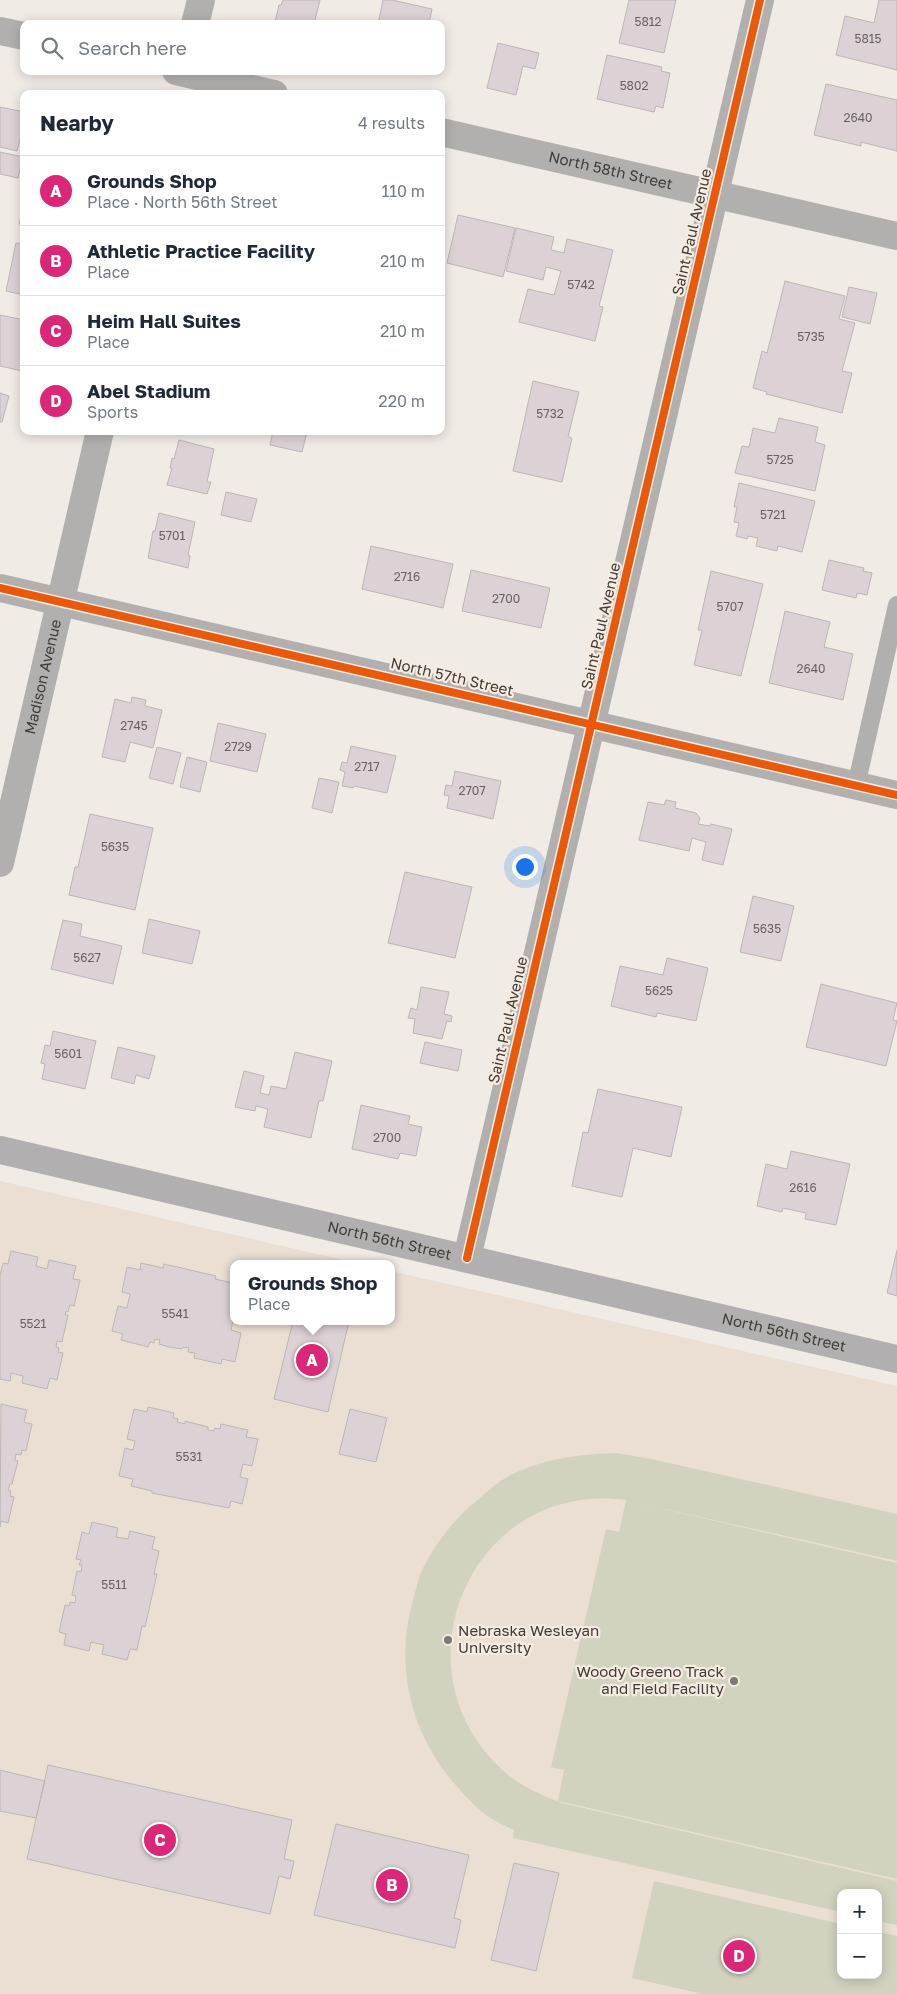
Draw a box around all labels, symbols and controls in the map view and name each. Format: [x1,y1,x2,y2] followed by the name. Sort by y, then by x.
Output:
[634,14,662,29] house number: 5812
[20,20,445,75] search box
[854,31,882,46] house number: 5815
[38,34,66,62] icon: search
[78,36,187,59] text: Search here
[620,78,648,93] house number: 5802
[40,110,114,136] text: Nearby
[844,110,872,125] house number: 2640
[358,113,425,133] text: 4 results
[547,147,675,193] street label: North 58th Street
[668,166,714,297] street label: Saint Paul Avenue
[87,169,217,192] text: Grounds Shop
[50,181,62,201] text: A
[381,181,425,201] text: 110 m
[87,192,278,212] text: Place · North 56th Street
[87,239,315,262] text: Athletic Practice Facility
[50,251,62,271] text: B
[380,251,425,271] text: 210 m
[87,262,130,282] text: Place
[567,277,595,292] house number: 5742
[87,309,241,332] text: Heim Hall Suites
[50,321,62,341] text: C
[380,321,425,341] text: 210 m
[797,329,825,344] house number: 5735
[87,332,130,352] text: Place
[87,379,210,402] text: Abel Stadium
[50,391,62,411] text: D
[378,391,425,411] text: 220 m
[87,402,138,422] text: Sports
[536,406,564,421] house number: 5732
[766,452,794,467] house number: 5725
[760,507,786,522] house number: 5721
[159,528,185,543] house number: 5701
[577,560,623,691] street label: Saint Paul Avenue
[394,569,420,584] house number: 2716
[492,591,520,606] house number: 2700
[716,599,744,614] house number: 5707
[20,617,64,736] street label: Madison Avenue
[389,653,515,699] street label: North 57th Street
[797,661,825,676] house number: 2640
[120,718,148,733] house number: 2745
[224,739,252,754] house number: 2729
[354,759,380,774] house number: 2717
[458,783,486,798] house number: 2707
[101,839,129,854] house number: 5635
[512,854,538,880] your location
[753,921,781,936] house number: 5635
[73,950,101,965] house number: 5627
[484,954,530,1085] street label: Saint Paul Avenue
[645,983,673,998] house number: 5625
[54,1046,82,1061] house number: 5601
[373,1130,401,1145] house number: 2700
[789,1180,817,1195] house number: 2616
[326,1217,454,1263] street label: North 56th Street
[230,1260,395,1325] popup
[248,1271,377,1294] text: Grounds Shop
[248,1294,290,1314] text: Place
[161,1306,189,1321] house number: 5541
[720,1309,848,1355] street label: North 56th Street
[20,1316,47,1331] house number: 5521
[296,1341,328,1379] pin: A
[176,1449,203,1464] house number: 5531
[101,1577,127,1592] house number: 5511
[458,1621,599,1656] place label: Nebraska Wesleyan University
[442,1634,454,1646] marker: Nebraska Wesleyan University
[576,1662,725,1697] place label: Woody Greeno Track and Field Facility
[728,1675,740,1687] marker: Woody Greeno Track and Field Facility
[144,1821,176,1859] pin: C
[376,1866,408,1904] pin: B
[837,1889,882,1979] map controls
[837,1889,882,1934] button: +
[837,1934,882,1979] button: −
[723,1937,755,1975] pin: D

